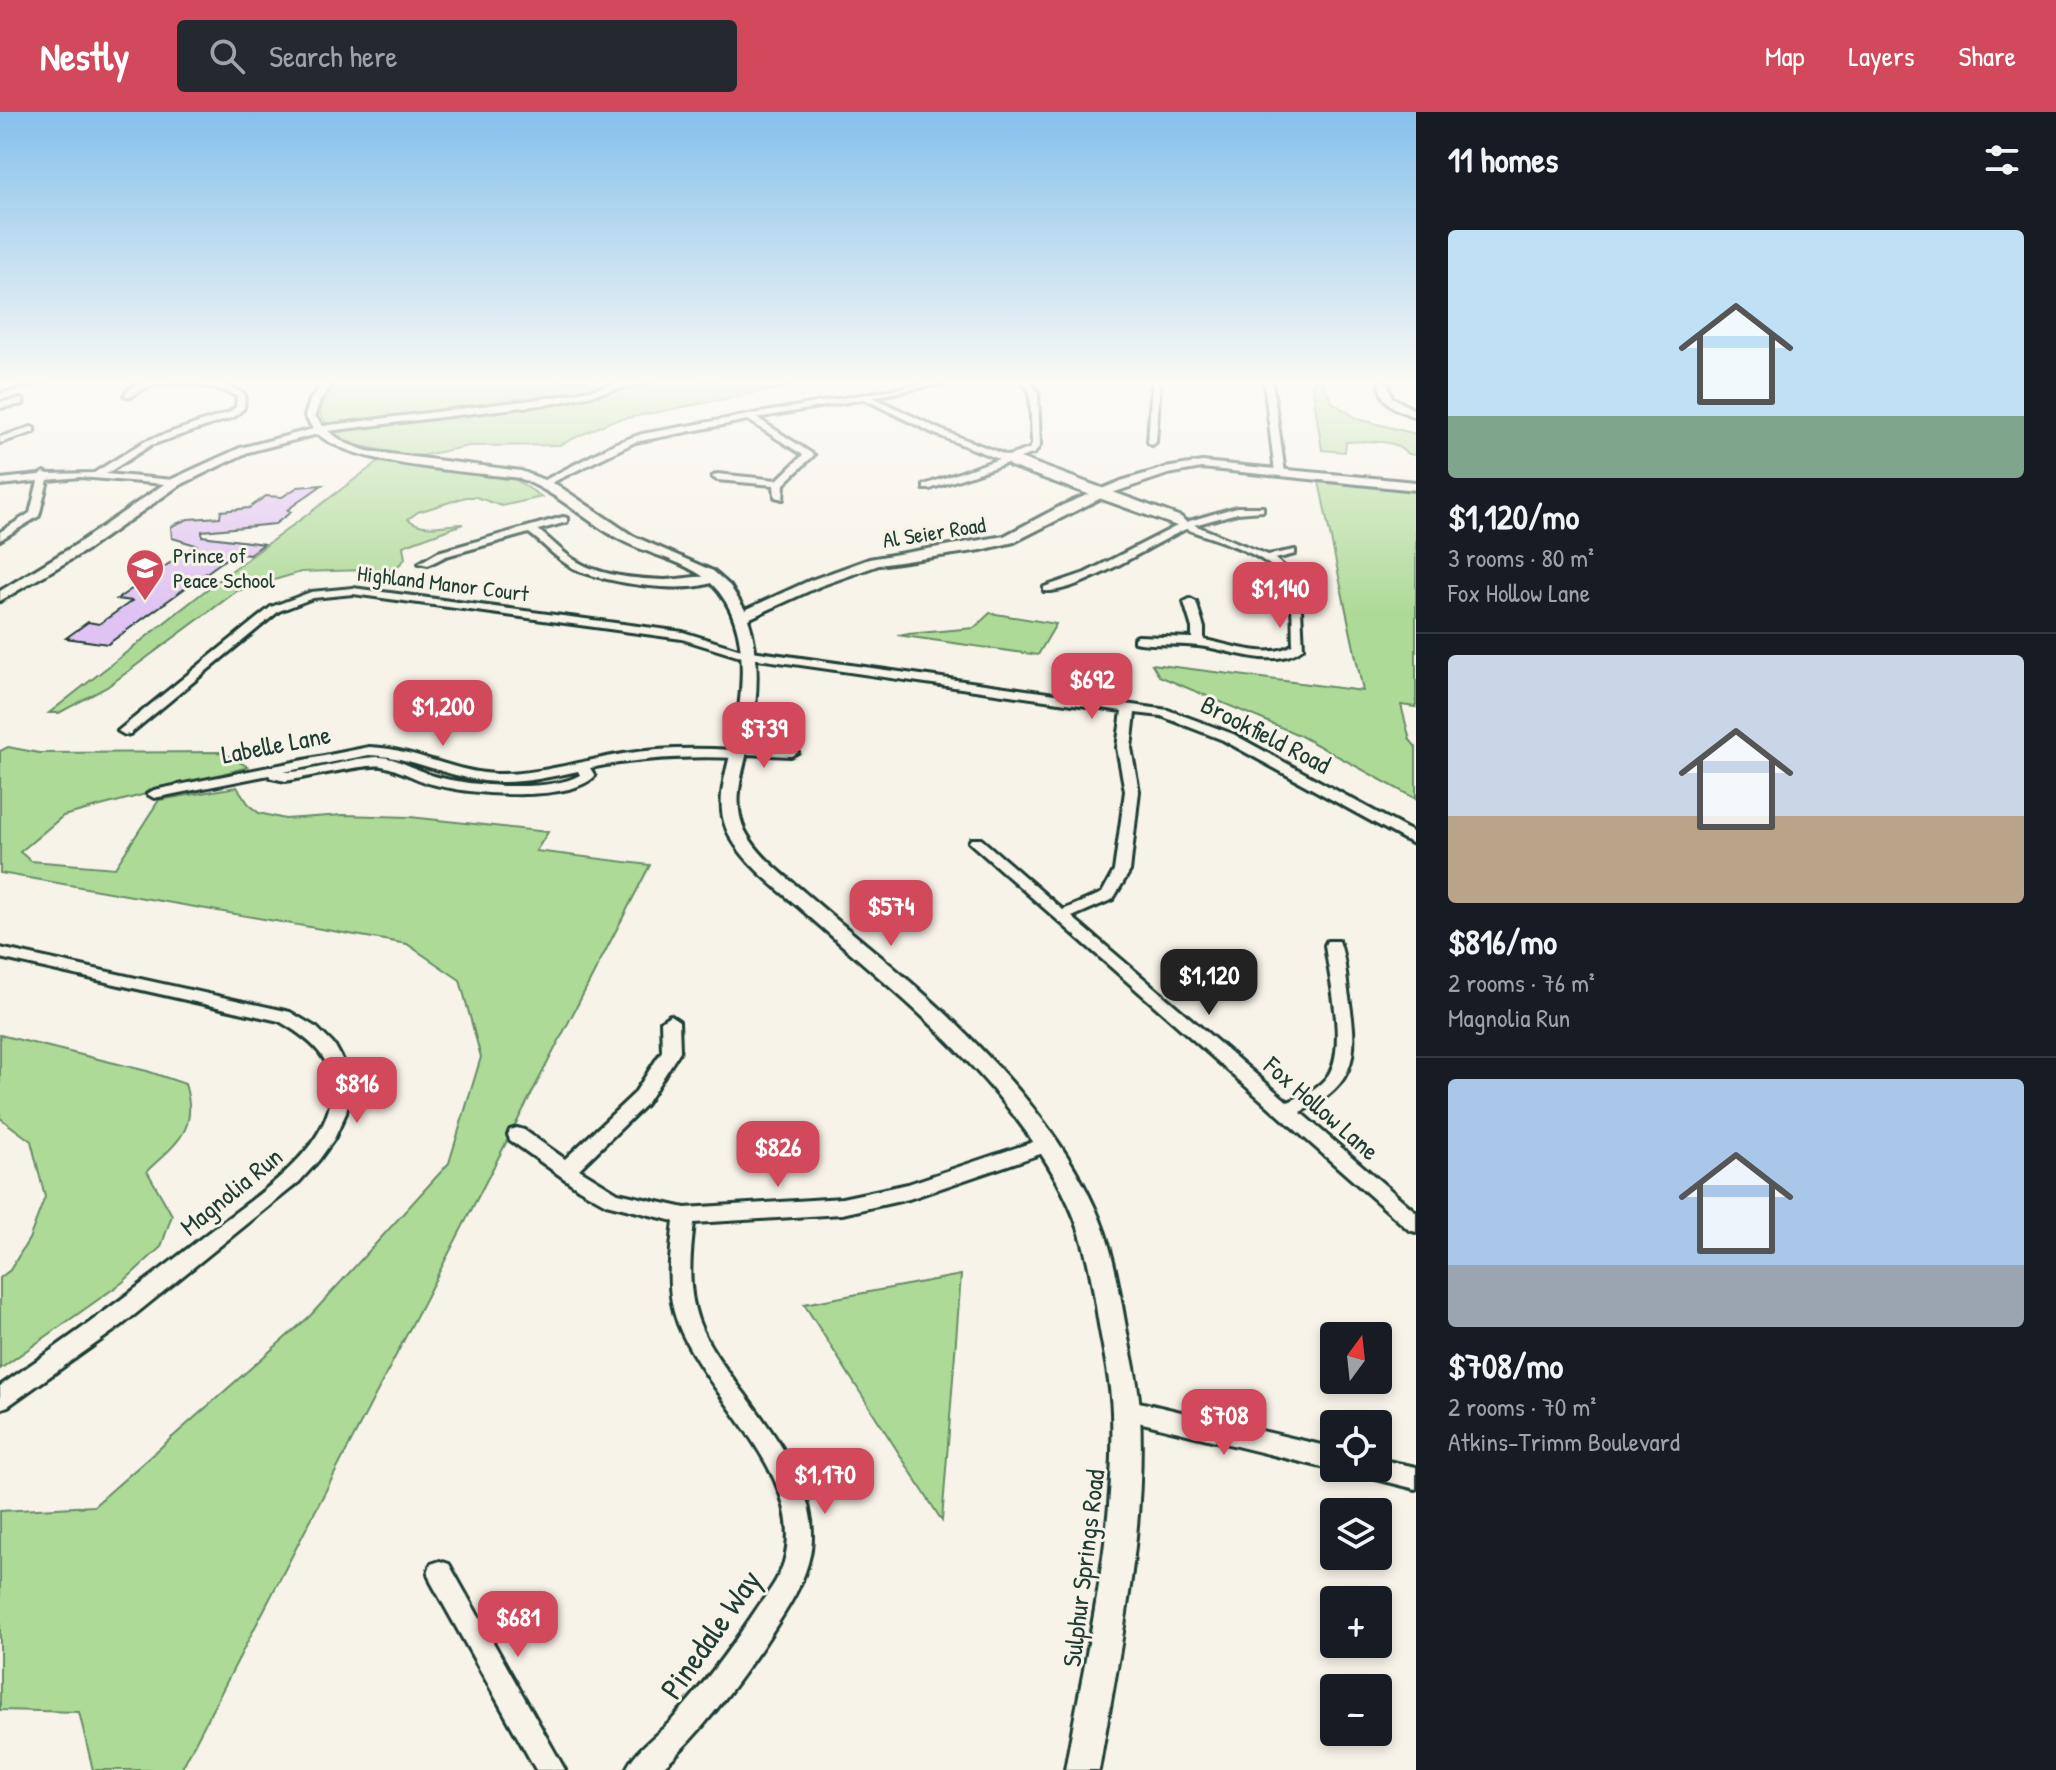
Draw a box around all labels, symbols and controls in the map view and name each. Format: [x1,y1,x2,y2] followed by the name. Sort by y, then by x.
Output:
[177,20,737,92] search box
[40,30,129,82] text: Nestly
[205,34,249,78] icon: search
[269,36,397,76] text: Search here
[1765,37,1805,75] text: Map
[1849,37,1914,75] text: Layers
[1958,37,2016,75] text: Share
[1448,137,1558,183] text: 11 homes
[1980,138,2024,182] icon: filters
[1664,282,1808,426] icon: home
[1448,494,1579,540] text: $1,120/mo
[880,509,988,555] street label: Al Seier Road
[173,540,275,595] place label: Prince of Peace School
[1448,540,1594,575] text: 3 rooms · 80 m²
[124,547,166,602] school or university icon: Prince of Peace School
[356,558,531,608] street label: Highland Manor Court
[1215,562,1345,630] pin: $1,140
[1251,570,1309,605] text: $1,140
[1448,575,1590,610] text: Fox Hollow Lane
[1045,653,1139,721] pin: $692
[1069,661,1115,696] text: $692
[378,680,508,748] pin: $1,200
[1195,686,1337,782] street label: Brookfield Road
[411,688,475,723] text: $1,200
[717,702,811,770] pin: $739
[1664,707,1808,851] icon: home
[740,710,788,745] text: $739
[218,716,334,772] street label: Labelle Lane
[844,880,938,948] pin: $574
[868,888,914,923] text: $574
[1448,919,1557,965] text: $816/mo
[1144,949,1274,1017] pin: $1,120
[1178,957,1240,992] text: $1,120
[1448,965,1595,1000] text: 2 rooms · 76 m²
[1448,1000,1570,1035] text: Magnolia Run
[1256,1047,1387,1168] street label: Fox Hollow Lane
[310,1057,404,1125] pin: $816
[335,1065,379,1100] text: $816
[731,1121,825,1189] pin: $826
[755,1129,801,1164] text: $826
[1664,1131,1808,1275] icon: home
[172,1139,290,1243] street label: Magnolia Run
[1320,1322,1392,1394] north arrow
[1320,1322,1392,1746] map controls
[1448,1343,1563,1389] text: $708/mo
[1177,1389,1271,1457] pin: $708
[1448,1389,1596,1424] text: 2 rooms · 70 m²
[1200,1397,1248,1432] text: $708
[1320,1410,1392,1482] button: locate
[1448,1424,1680,1459] text: Atkins-Trimm Boulevard
[760,1448,890,1516] pin: $1,170
[794,1456,856,1491] text: $1,170
[1054,1467,1112,1669] street label: Sulphur Springs Road
[1320,1498,1392,1570] button: layers
[650,1561,770,1707] street label: Pinedale Way
[1320,1586,1392,1658] button: +
[471,1591,565,1659] pin: $681
[496,1599,540,1634] text: $681
[1320,1674,1392,1746] button: −

